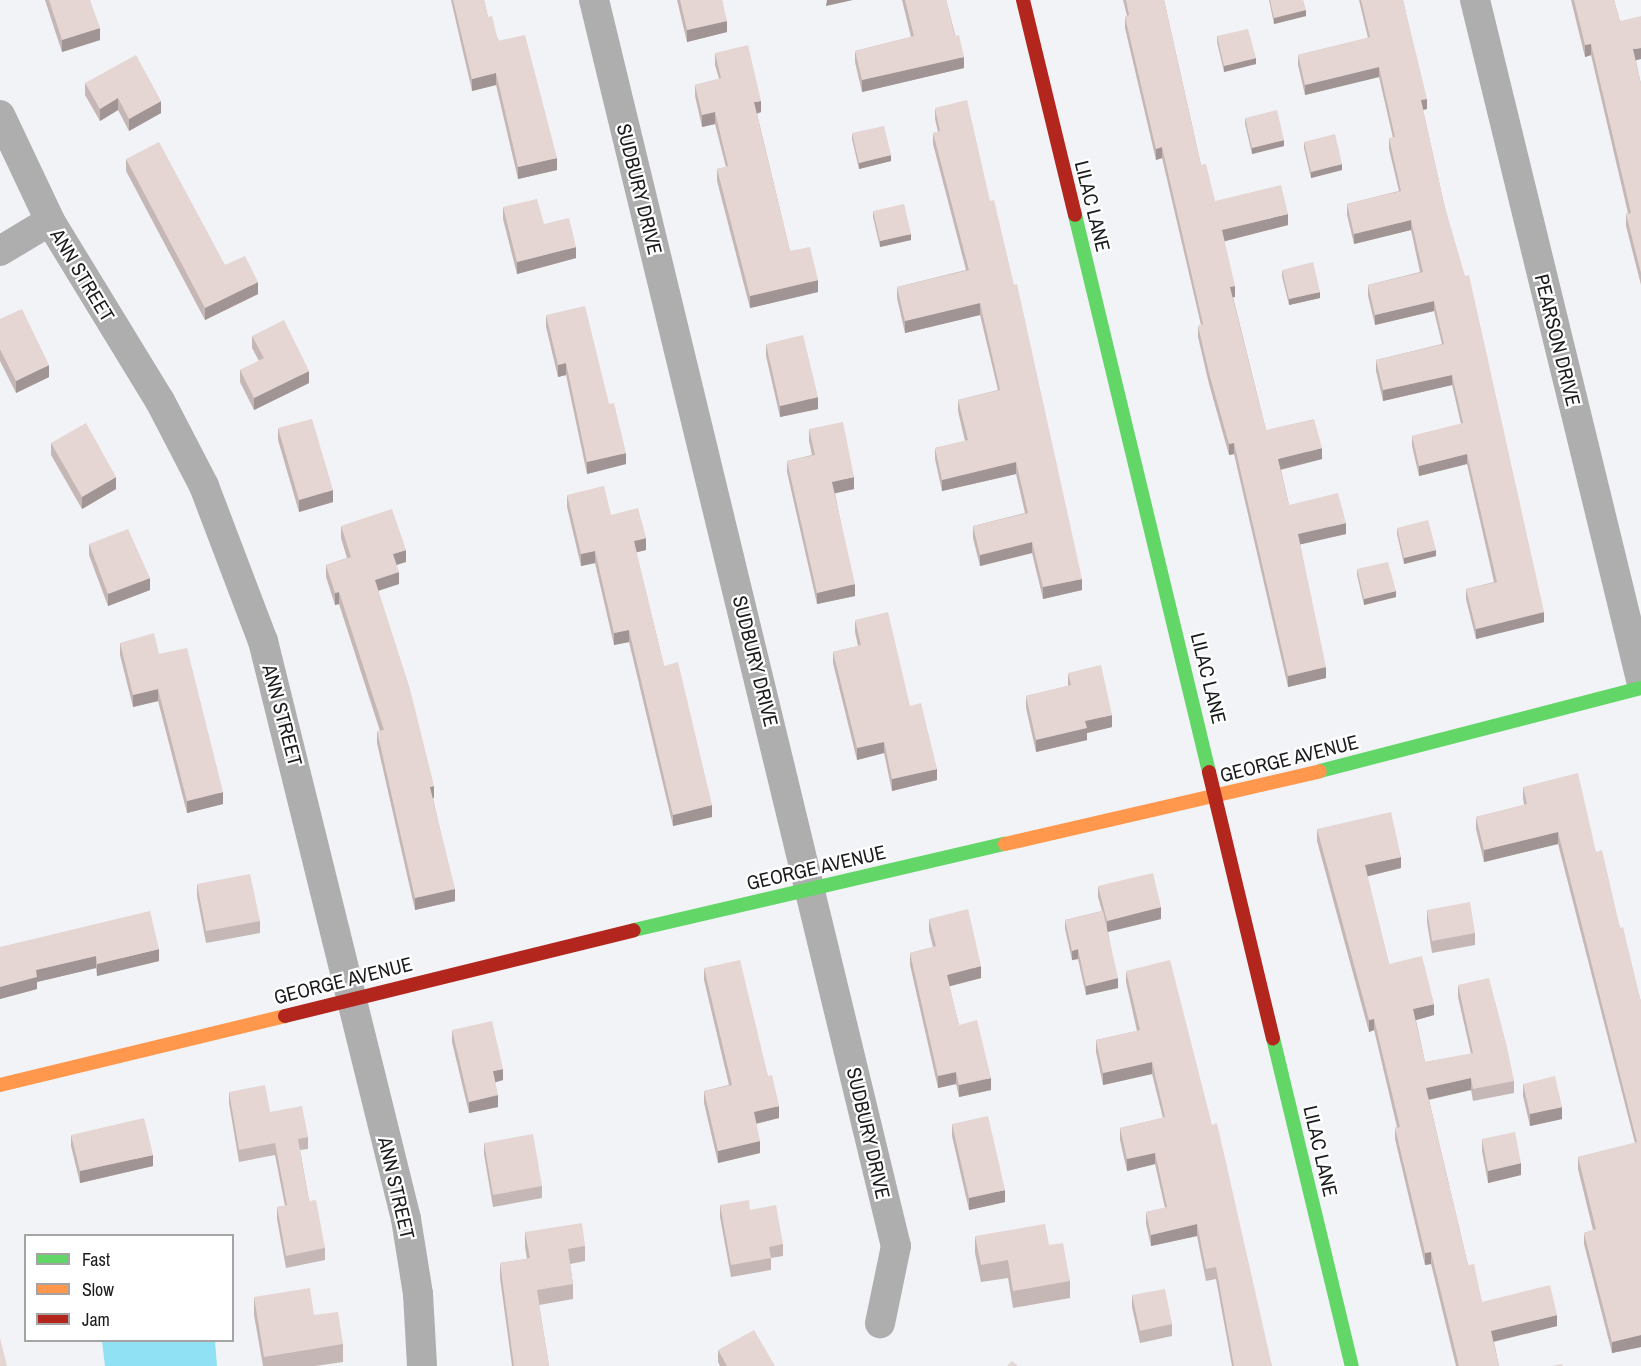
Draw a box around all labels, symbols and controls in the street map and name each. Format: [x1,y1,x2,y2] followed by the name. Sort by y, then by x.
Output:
[612,121,668,257] street label: SUDBURY DRIVE
[1070,158,1116,254] street label: LILAC LANE
[46,224,120,326] street label: ANN STREET
[1530,272,1586,408] street label: PEARSON DRIVE
[728,593,784,729] street label: SUDBURY DRIVE
[1186,630,1232,726] street label: LILAC LANE
[258,662,308,768] street label: ANN STREET
[1217,729,1361,787] street label: GEORGE AVENUE
[744,839,888,895] street label: GEORGE AVENUE
[271,951,415,1009] street label: GEORGE AVENUE
[842,1065,896,1201] street label: SUDBURY DRIVE
[1299,1103,1343,1199] street label: LILAC LANE
[374,1135,420,1241] street label: ANN STREET
[24,1234,234,1342] legend
[82,1247,110,1272] text: Fast
[82,1277,114,1302] text: Slow
[82,1307,110,1332] text: Jam

